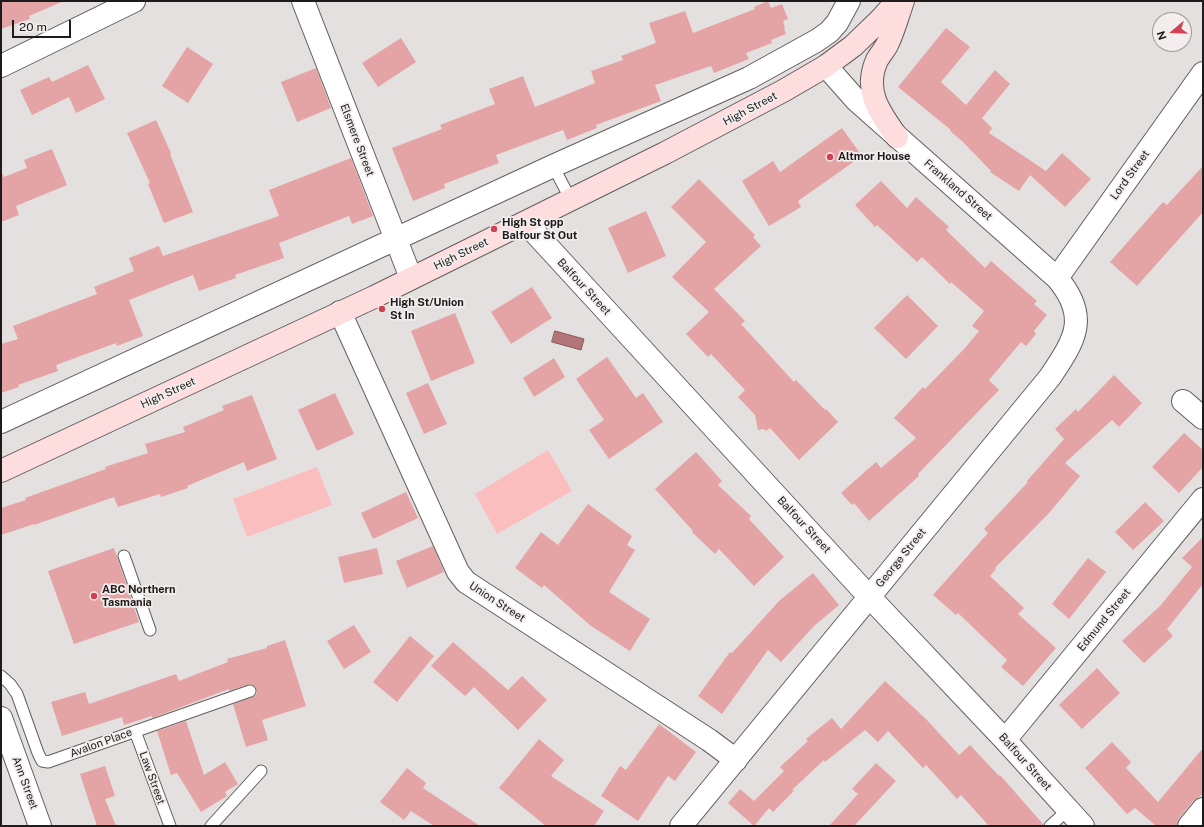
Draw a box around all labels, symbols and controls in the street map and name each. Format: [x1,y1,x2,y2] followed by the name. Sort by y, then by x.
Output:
[14,12,73,38] scale bar
[1152,12,1192,52] north arrow
[19,20,47,34] text: 20 m
[1155,30,1169,42] text: N
[721,89,779,129] street label: High Street
[337,102,377,178] street label: Elsmere Street
[1108,148,1152,202] street label: Lord Street
[838,150,910,164] place label: Altmor House
[825,152,835,162] marker: Altmor House
[921,157,995,223] street label: Frankland Street
[502,216,577,242] place label: High St opp Balfour St Out
[489,224,499,234] marker: High St opp Balfour St Out
[432,235,490,273] street label: High Street
[554,256,614,318] street label: Balfour Street
[390,296,464,322] place label: High St/Union St In
[377,304,387,314] marker: High St/Union St In
[138,375,198,411] street label: High Street
[774,494,834,556] street label: Balfour Street
[873,526,929,590] street label: George Street
[467,579,527,625] street label: Union Street
[102,583,176,609] place label: ABC Northern Tasmania
[1075,586,1133,654] street label: Edmund Street
[89,591,99,601] marker: ABC Northern Tasmania
[68,726,134,760] street label: Avalon Place
[996,731,1054,793] street label: Balfour Street
[136,750,168,806] street label: Law Street
[9,755,41,811] street label: Ann Street

